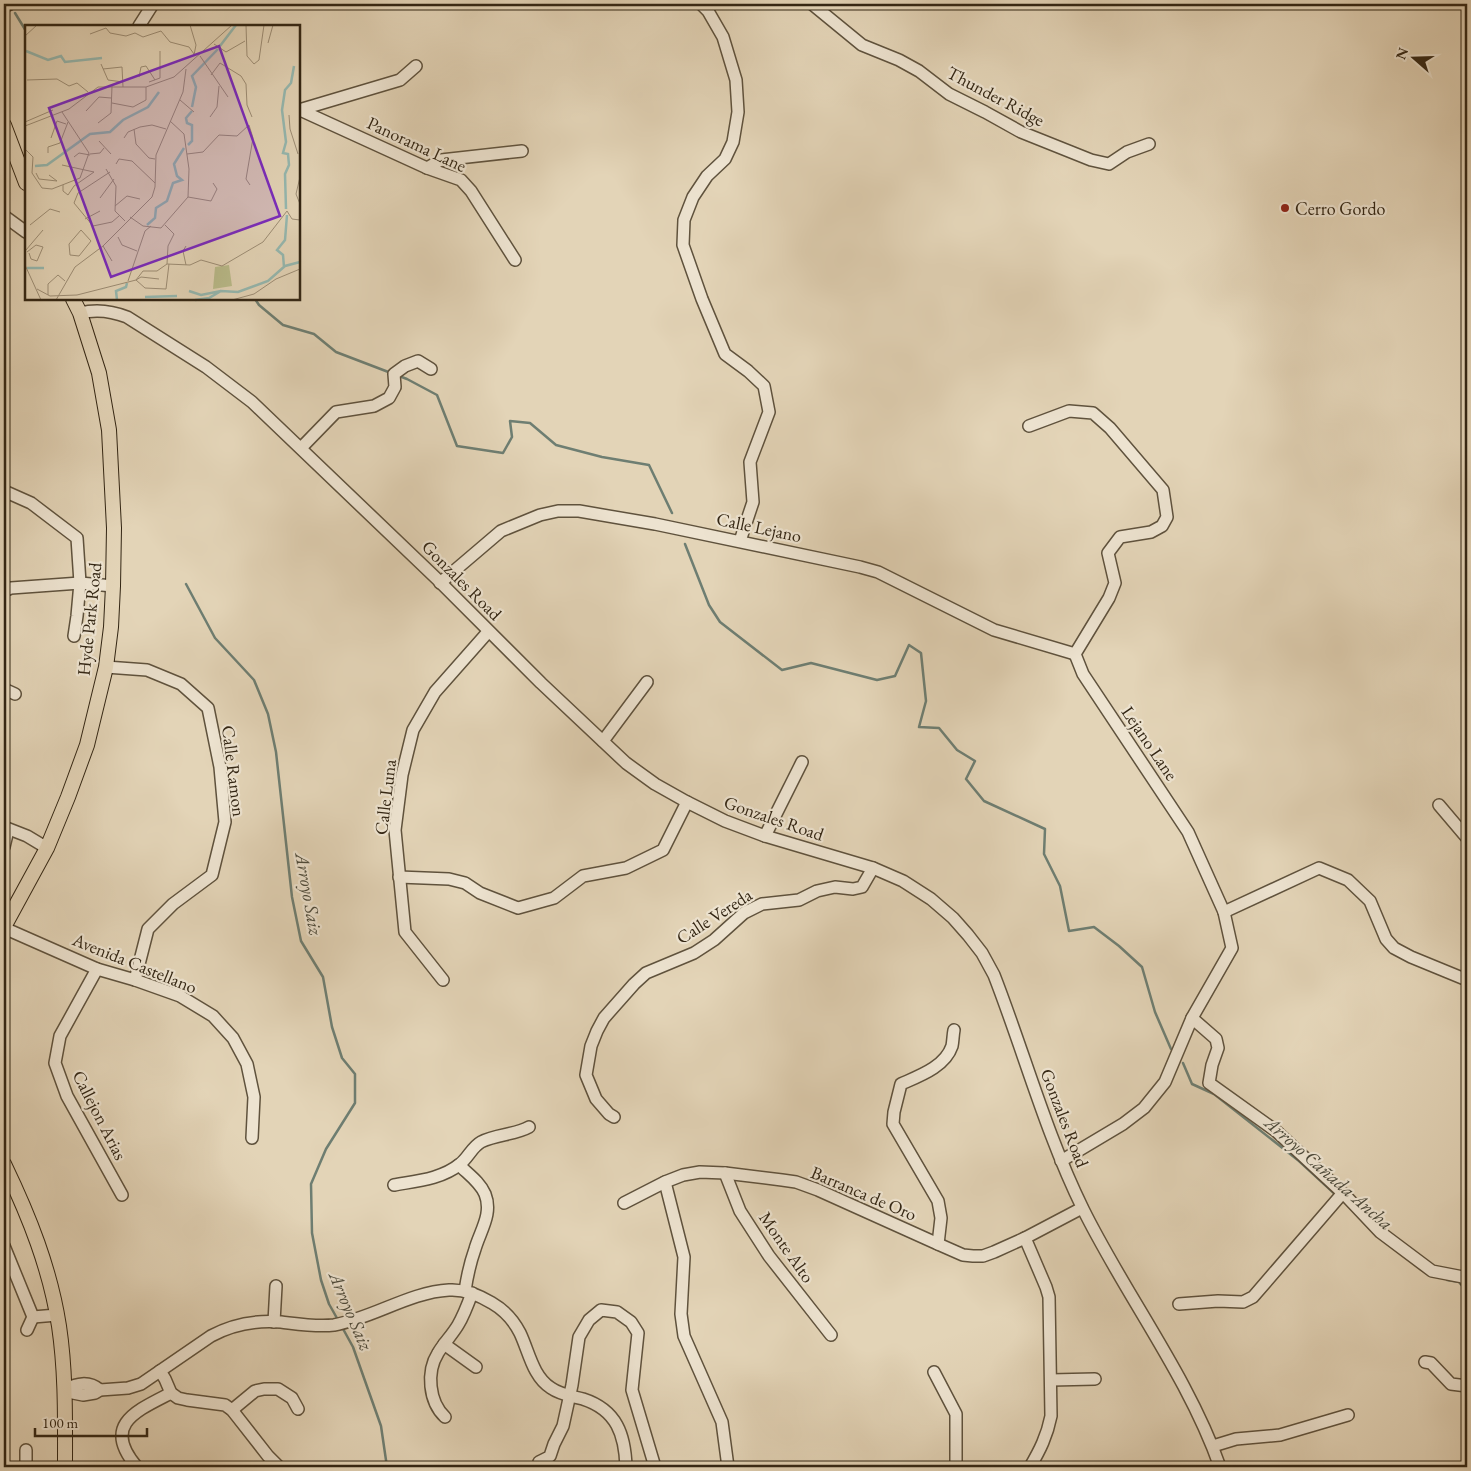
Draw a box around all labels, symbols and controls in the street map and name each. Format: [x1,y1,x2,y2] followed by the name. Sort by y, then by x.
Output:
[25,25,300,300] inset map
[1388,32,1438,82] north arrow
[1391,45,1412,62] text: N
[943,61,1049,131] street label: Thunder Ridge
[364,111,470,177] street label: Panorama Lane
[1295,197,1385,220] place label: Cerro Gordo
[1279,202,1291,214] marker: Cerro Gordo
[714,507,804,547] street label: Calle Lejano
[417,535,508,626] street label: Gonzales Road
[72,560,106,677] street label: Hyde Park Road
[1117,701,1183,785] street label: Lejano Lane
[217,724,251,818] street label: Calle Ramon
[369,757,401,836] street label: Calle Luna
[721,790,828,846] street label: Gonzales Road
[289,849,329,937] water label: Arroyo Saiz
[672,883,757,949] street label: Calle Vereda
[69,927,201,998] street label: Avenida Castellano
[1036,1065,1095,1171] street label: Gonzales Road
[68,1066,132,1164] street label: Callejon Arias
[1258,1109,1398,1236] water label: Arroyo Cañada Ancha
[808,1160,920,1226] street label: Barranca de Oro
[754,1207,820,1287] street label: Monte Alto
[322,1266,379,1354] water label: Arroyo Saiz
[35,1406,148,1438] scale bar
[42,1413,79,1432] text: 100 m

